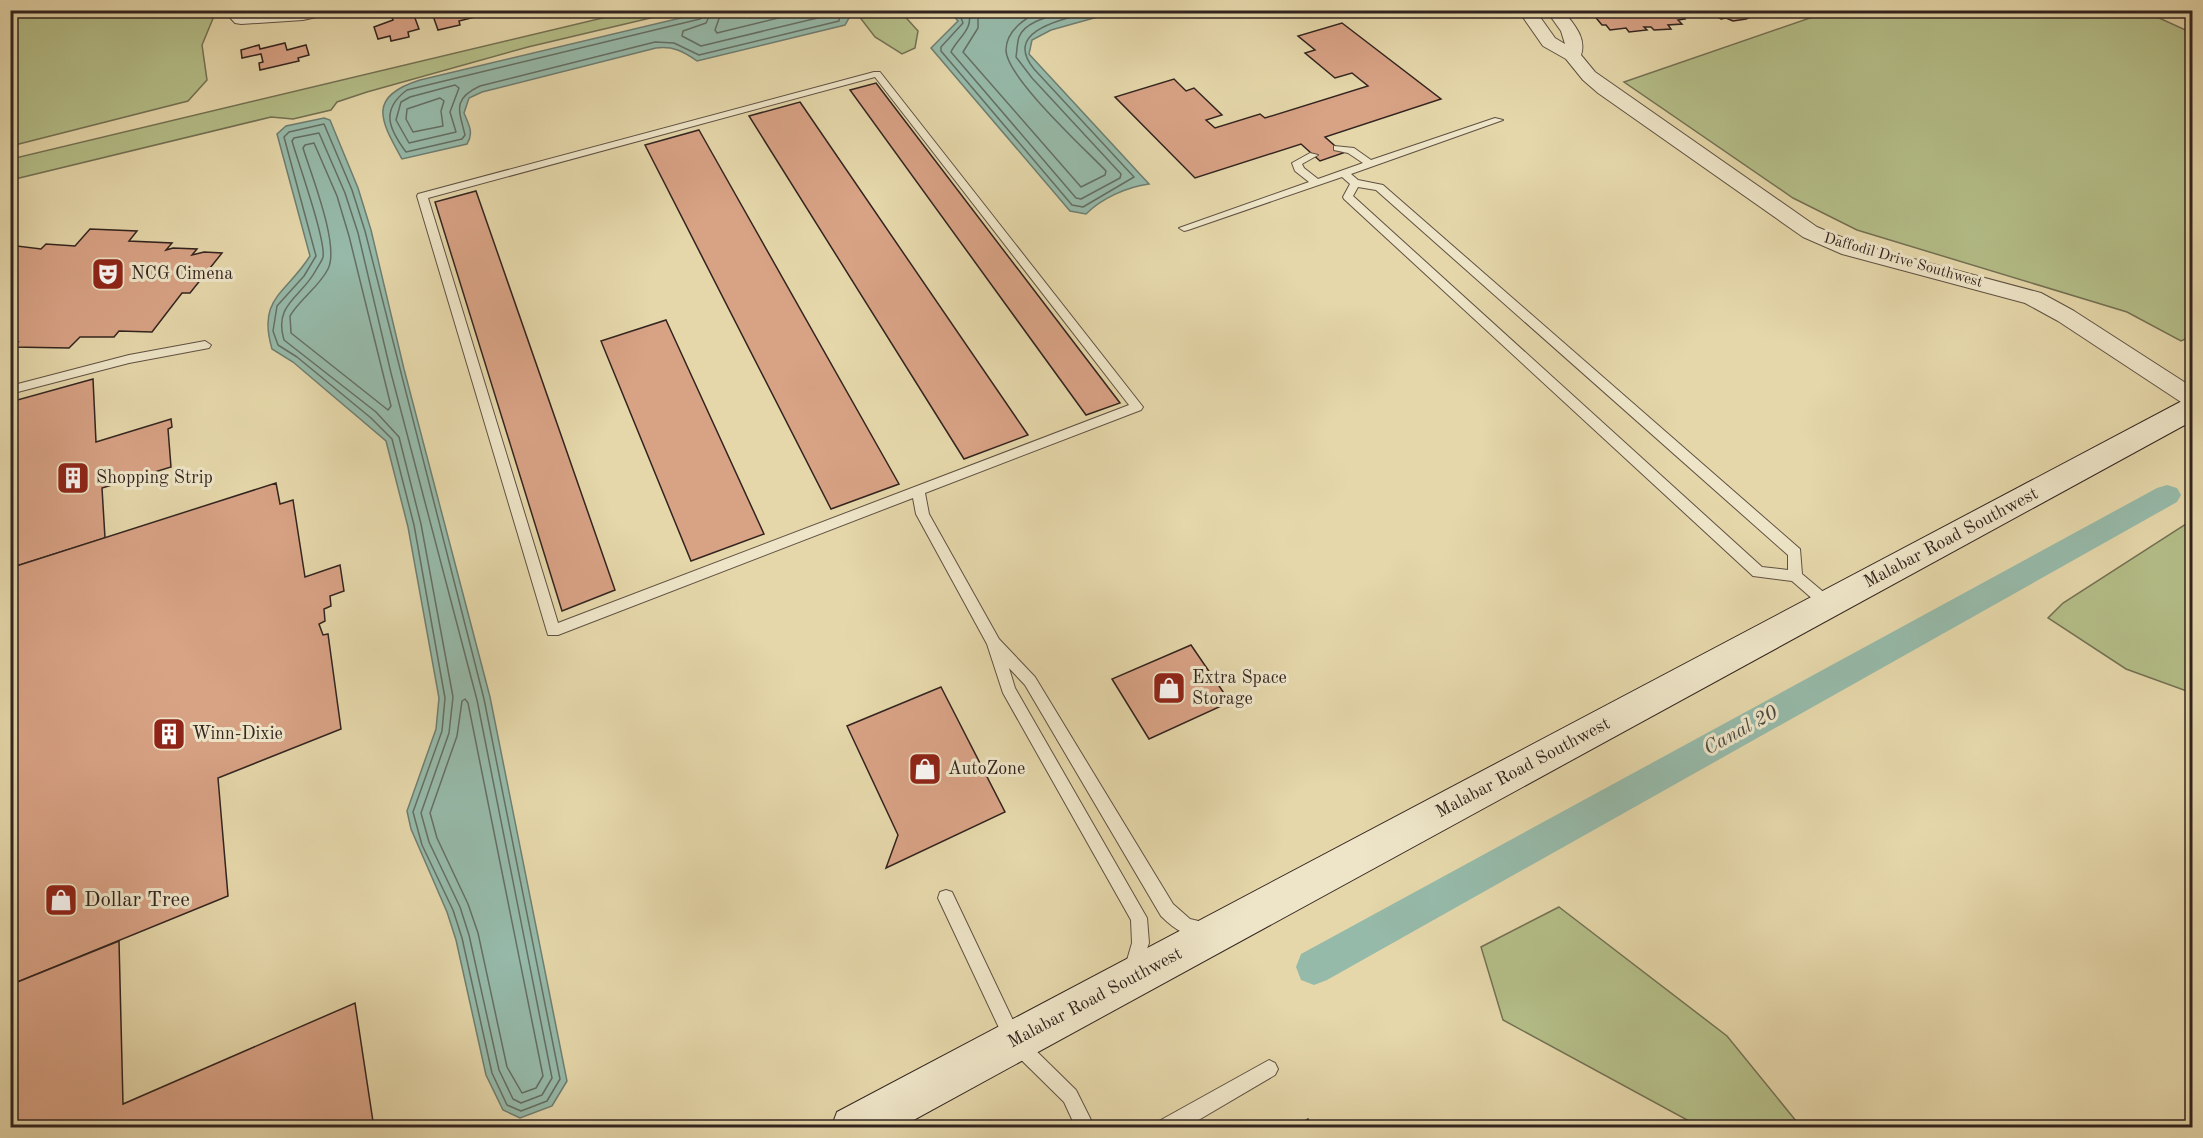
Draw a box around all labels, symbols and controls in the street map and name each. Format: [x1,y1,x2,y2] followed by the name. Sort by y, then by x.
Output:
[1822,231,1984,291] street label: Daffodil Drive Southwest
[90,256,126,292] theatre icon: NCG Cimena
[131,265,233,283] place label: NCG Cimena
[55,460,91,496] building icon: Shopping Strip
[96,469,213,487] place label: Shopping Strip
[1861,484,2041,592] street label: Malabar Road Southwest
[1192,669,1287,708] place label: Extra Space Storage
[1151,670,1187,706] shop icon: Extra Space Storage
[1701,702,1782,759] water label: Canal 20
[1433,714,1613,822] street label: Malabar Road Southwest
[151,716,187,752] building icon: Winn-Dixie
[192,725,283,743] place label: Winn-Dixie
[907,751,943,787] shop icon: AutoZone
[948,760,1025,778] place label: AutoZone
[43,882,79,918] shop icon: Dollar Tree
[84,890,190,911] place label: Dollar Tree
[1005,944,1185,1052] street label: Malabar Road Southwest

